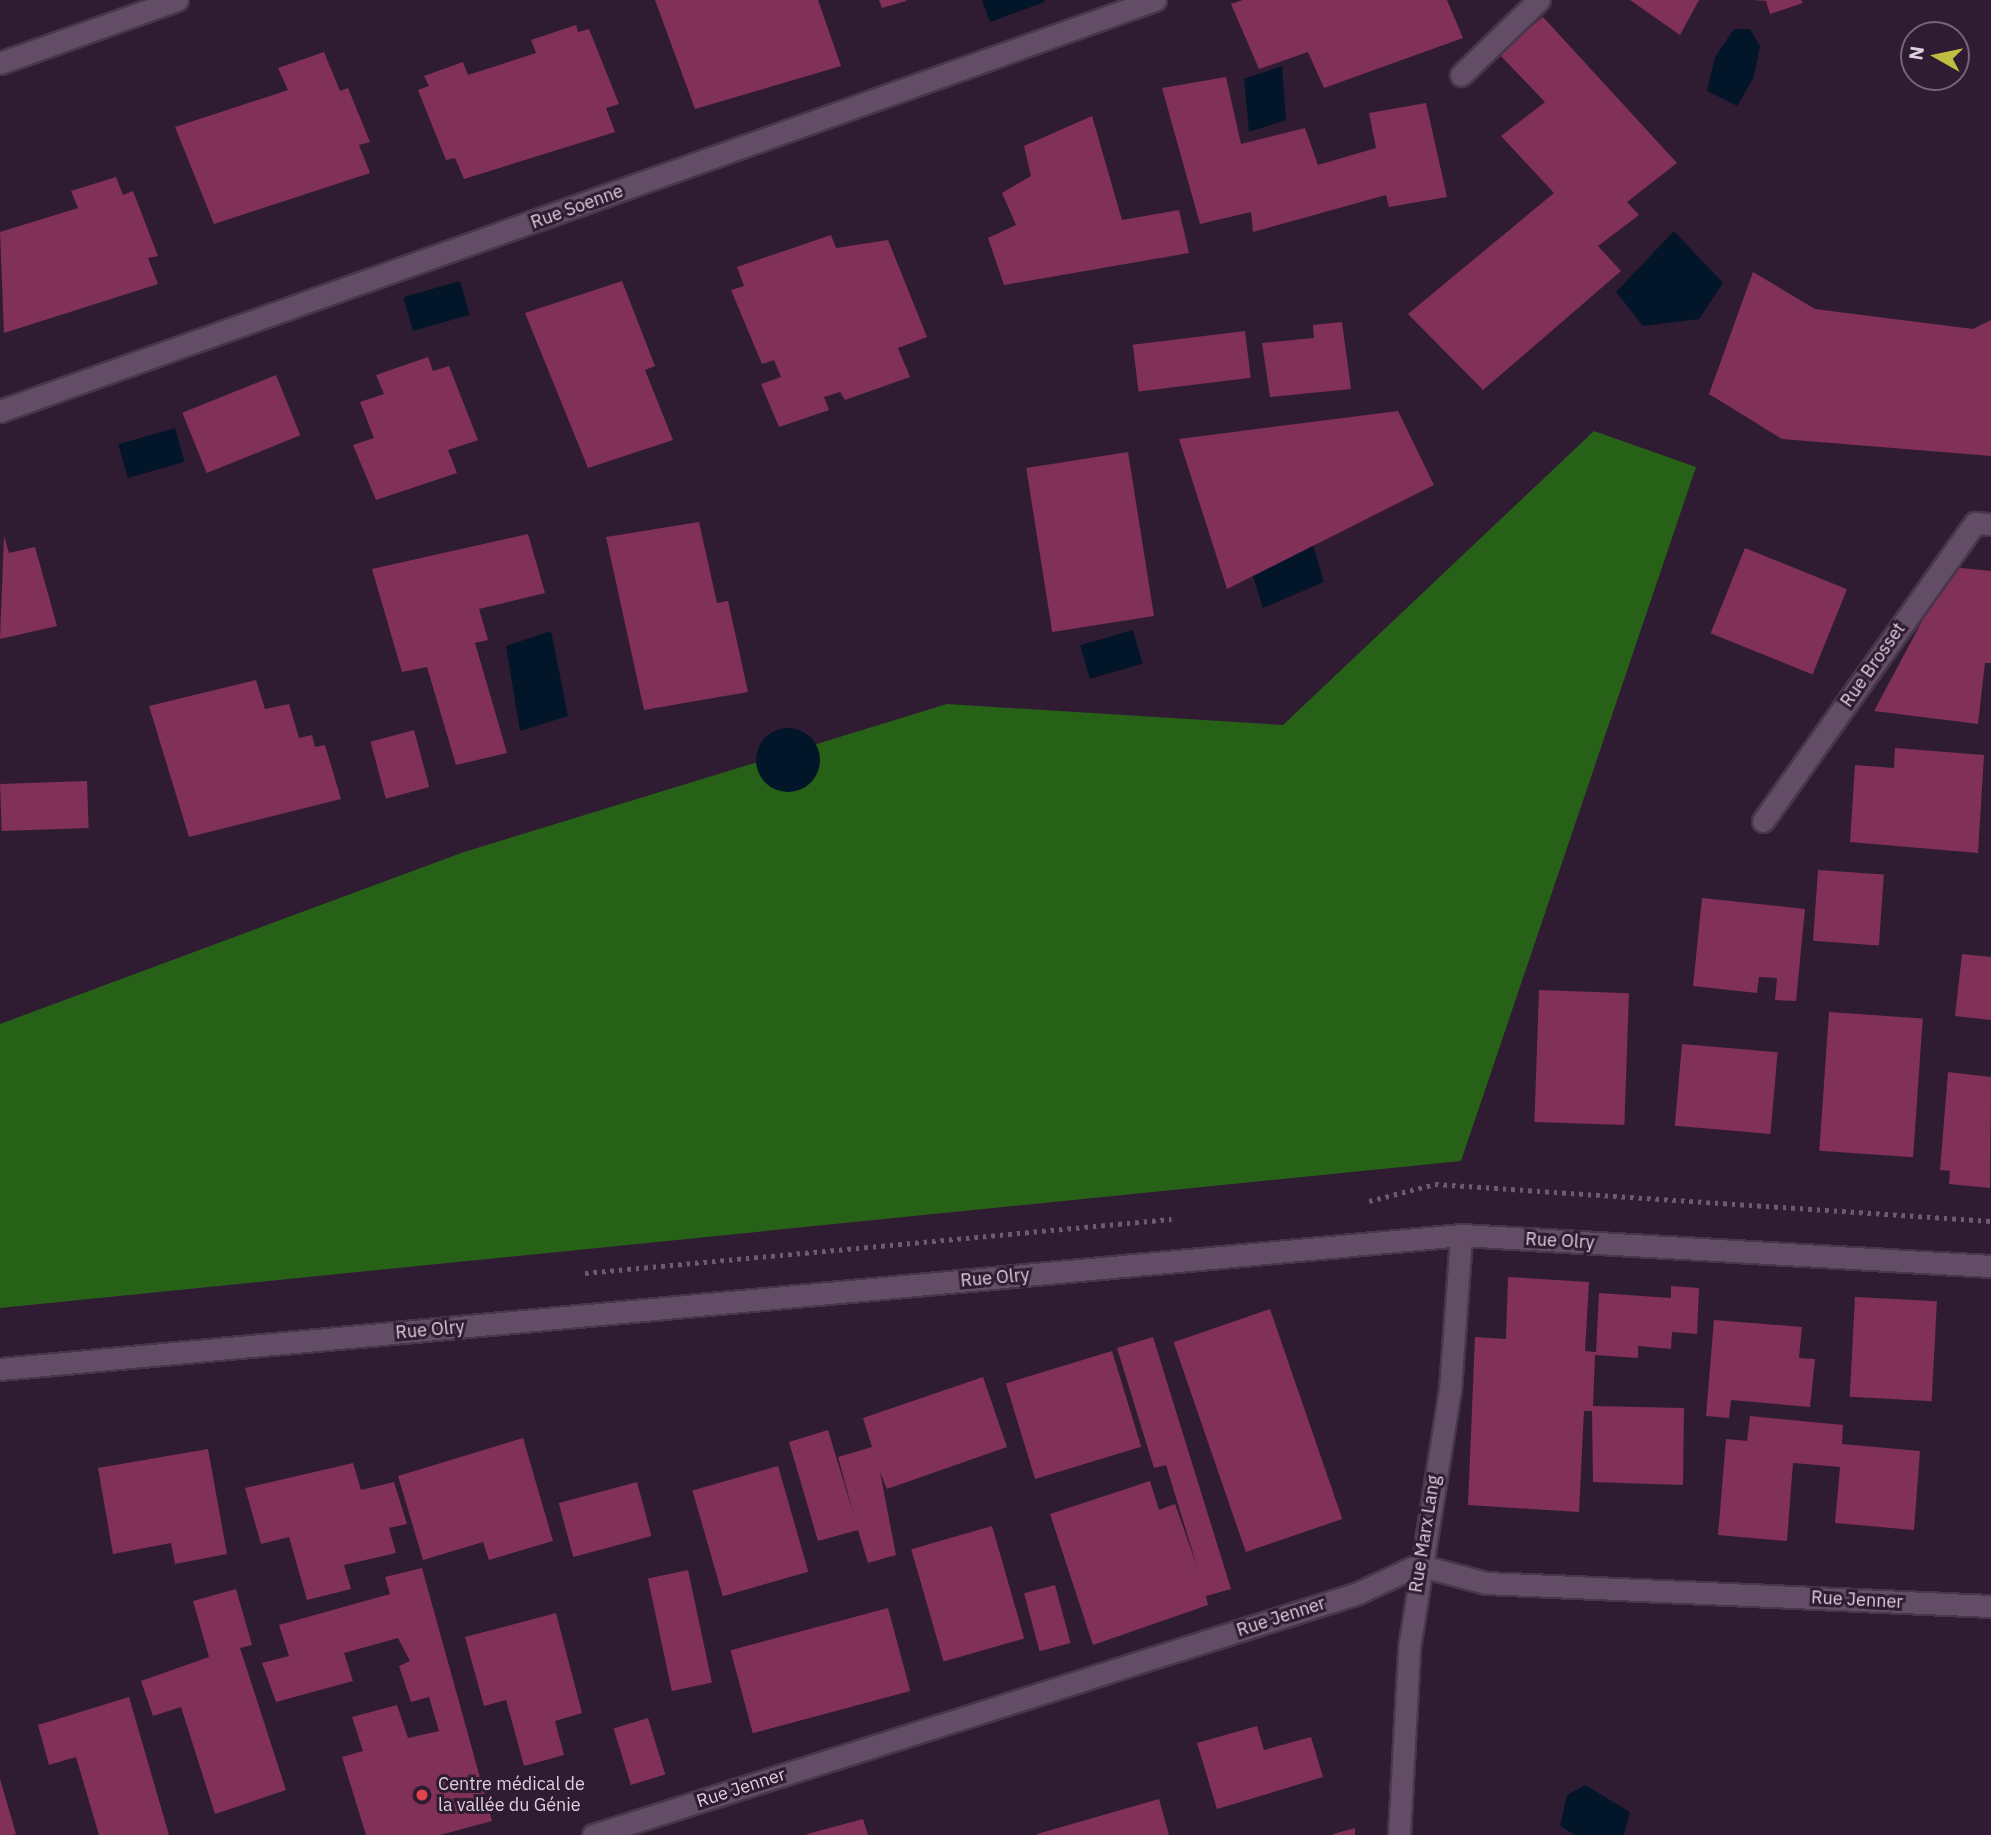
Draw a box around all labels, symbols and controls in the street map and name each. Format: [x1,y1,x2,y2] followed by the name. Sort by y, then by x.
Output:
[1900,21,1970,91] north arrow
[1903,44,1929,62] text: N
[528,180,626,234] street label: Rue Soenne
[1836,619,1910,711] street label: Rue Brosset
[1525,1228,1595,1254] street label: Rue Olry
[960,1264,1030,1292] street label: Rue Olry
[395,1316,465,1344] street label: Rue Olry
[1405,1474,1445,1594] street label: Rue Marx Lang
[1811,1587,1903,1613] street label: Rue Jenner
[1234,1593,1328,1641] street label: Rue Jenner
[694,1764,788,1812] street label: Rue Jenner
[438,1774,585,1816] place label: Centre médical de la vallée du Génie
[412,1785,432,1805] marker: Centre médical de la vallée du Génie

